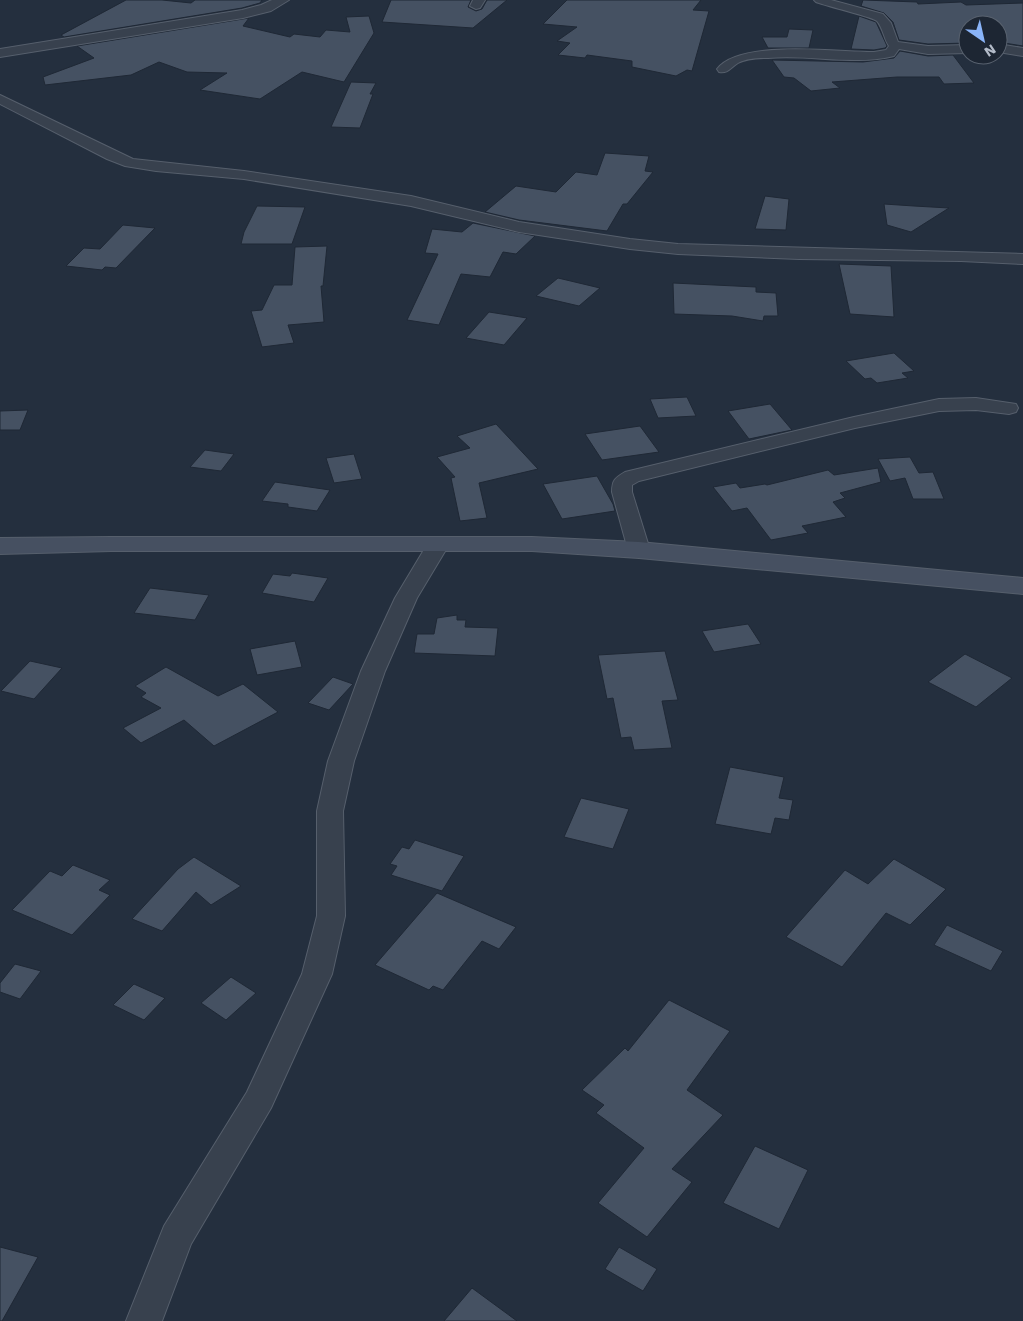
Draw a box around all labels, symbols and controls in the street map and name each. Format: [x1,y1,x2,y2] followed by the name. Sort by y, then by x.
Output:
[958,15,1008,65] north arrow
[981,41,999,60] text: N

